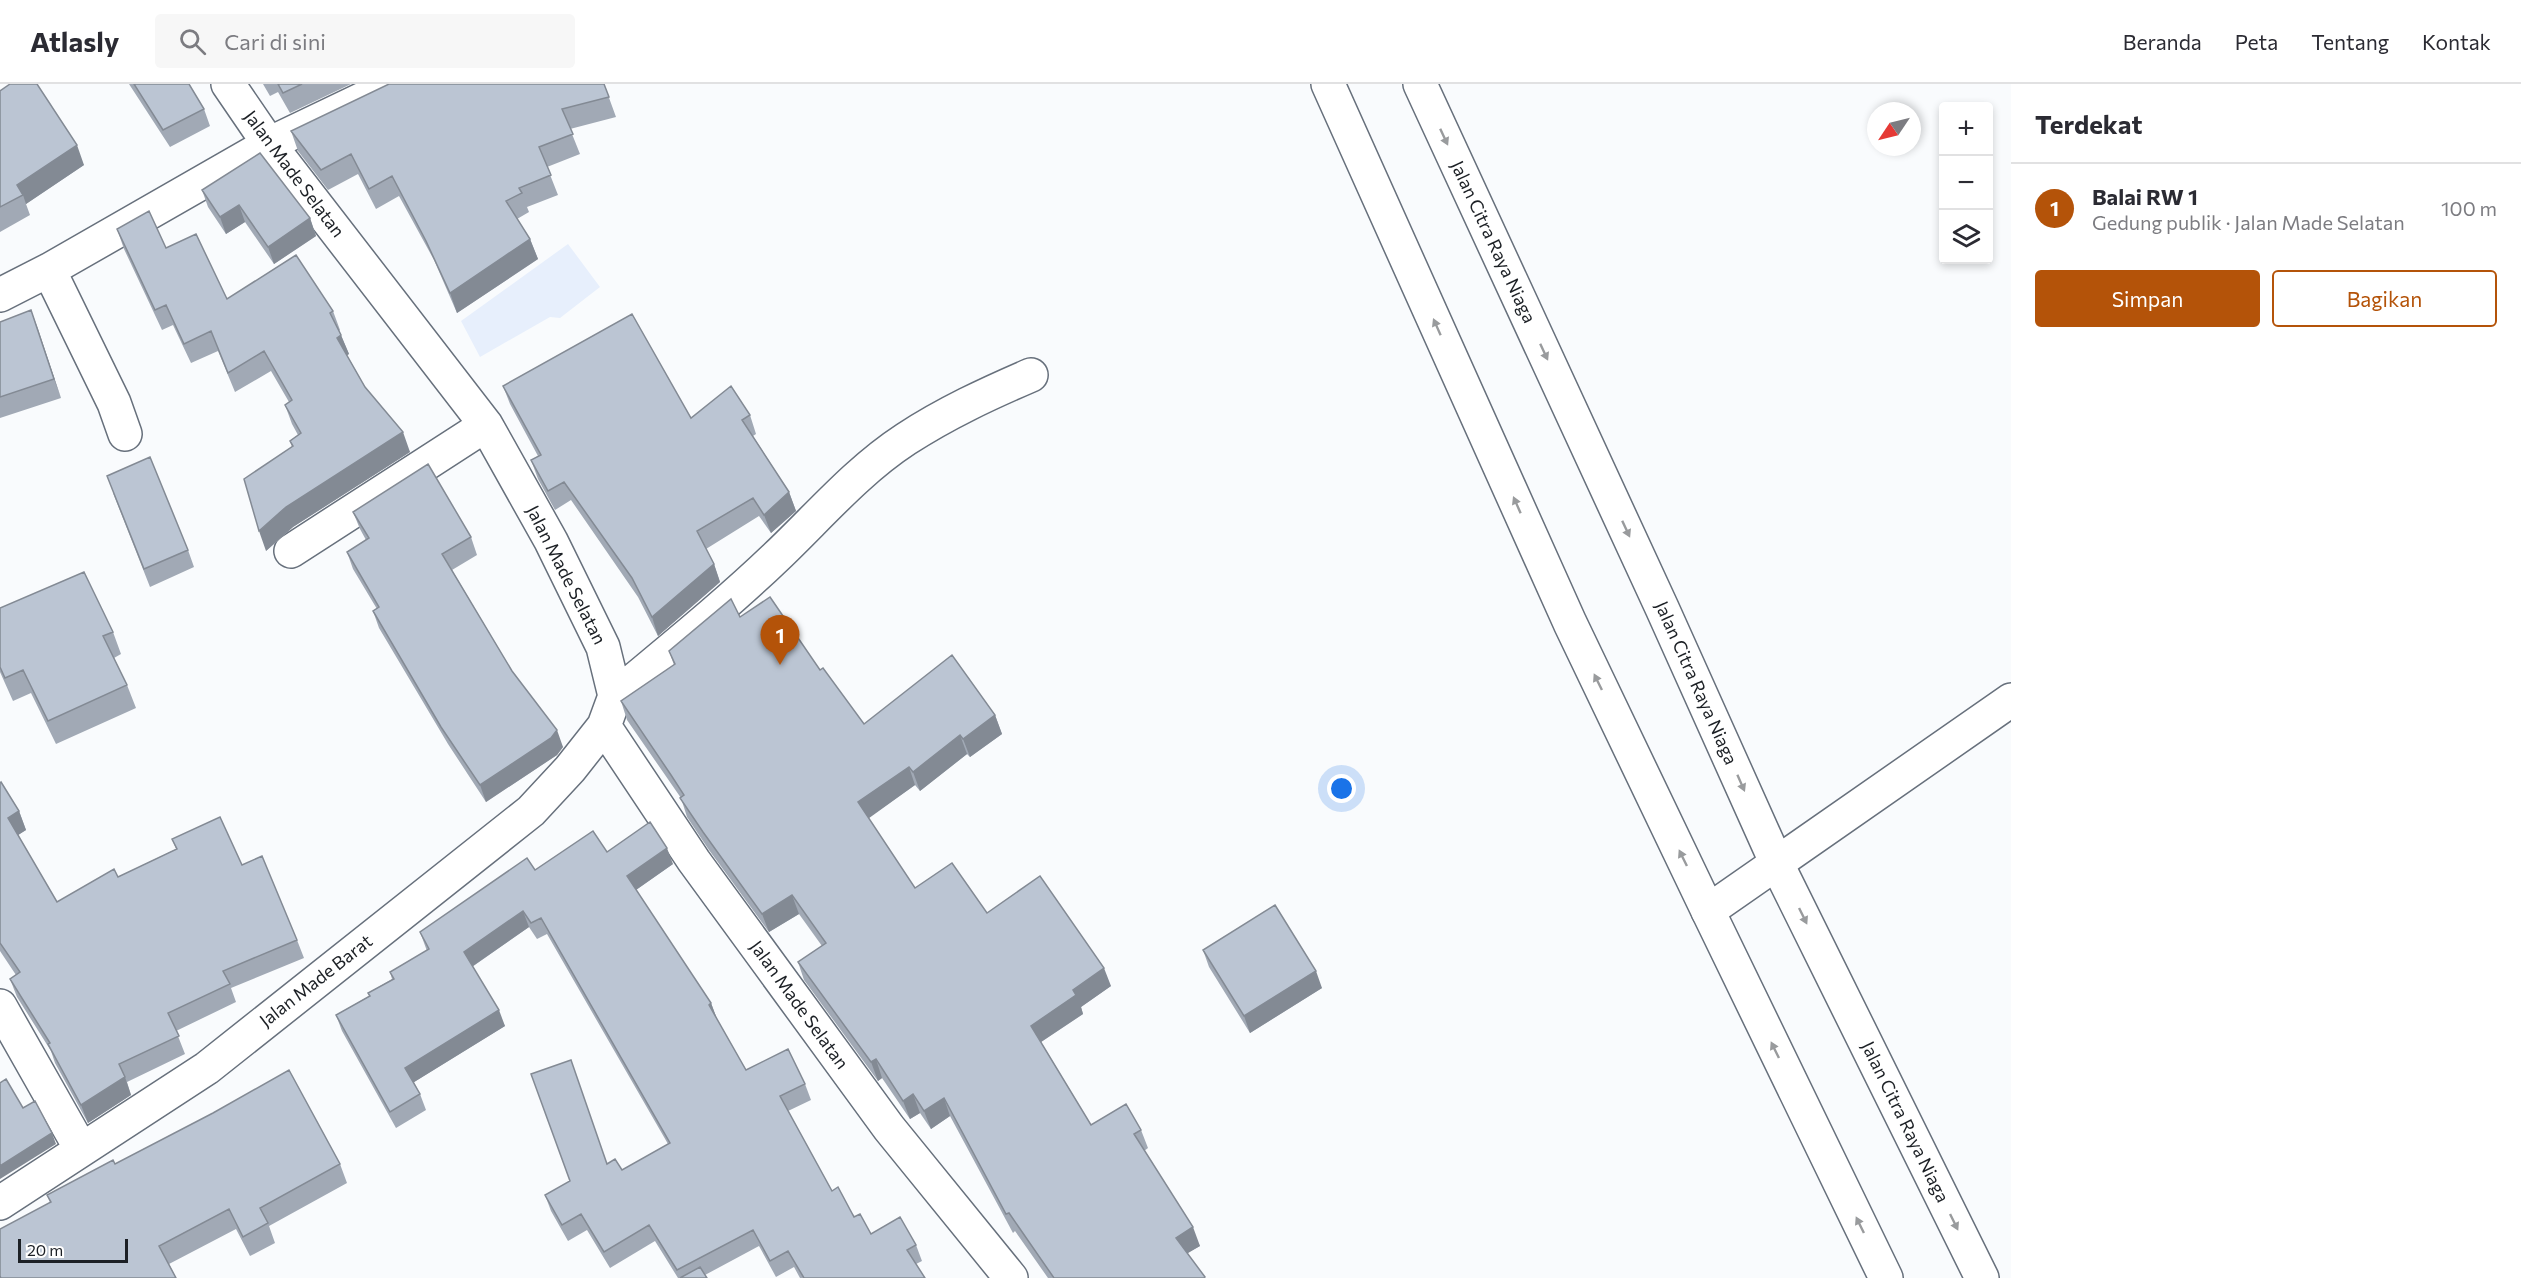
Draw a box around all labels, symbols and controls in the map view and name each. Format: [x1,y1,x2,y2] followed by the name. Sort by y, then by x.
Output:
[155,14,575,68] search box
[30,24,119,58] text: Atlasly
[176,25,209,58] icon: search
[224,28,326,55] text: Cari di sini
[2123,29,2202,54] text: Beranda
[2235,29,2278,54] text: Peta
[2311,29,2389,54] text: Tentang
[2422,29,2491,54] text: Kontak
[1867,102,1921,156] north arrow
[1939,102,1993,264] map controls
[1939,102,1993,156] button: +
[240,106,350,241] street label: Jalan Made Selatan
[2035,108,2142,139] text: Terdekat
[1440,129,1449,146] one-way arrow
[1939,156,1993,210] button: −
[1447,157,1541,326] street label: Jalan Citra Raya Niaga
[2092,183,2198,210] text: Balai RW 1
[2050,196,2059,220] text: 1
[2441,196,2497,220] text: 100 m
[1939,210,1993,264] button: layers
[2092,210,2405,234] text: Gedung publik · Jalan Made Selatan
[2035,270,2260,327] button: Simpan
[2272,270,2497,327] button: Bagikan
[1432,318,1442,336] one-way arrow
[1539,344,1548,361] one-way arrow
[1512,496,1522,514] one-way arrow
[522,501,612,648] street label: Jalan Made Selatan
[1621,521,1630,538] one-way arrow
[1651,598,1743,768] street label: Jalan Citra Raya Niaga
[760,616,800,665] pin: 1
[1594,674,1603,691] one-way arrow
[1327,774,1356,803] your location
[1736,775,1746,793] one-way arrow
[1678,850,1687,867] one-way arrow
[1797,907,1807,925] one-way arrow
[255,929,376,1031] street label: Jalan Made Barat
[746,936,854,1073] street label: Jalan Made Selatan
[1857,1037,1954,1206] street label: Jalan Citra Raya Niaga
[1771,1041,1780,1058] one-way arrow
[1950,1214,1959,1231] one-way arrow
[1856,1217,1865,1234] one-way arrow
[18,1236,128,1264] scale bar
[27,1240,63,1259] text: 20 m

